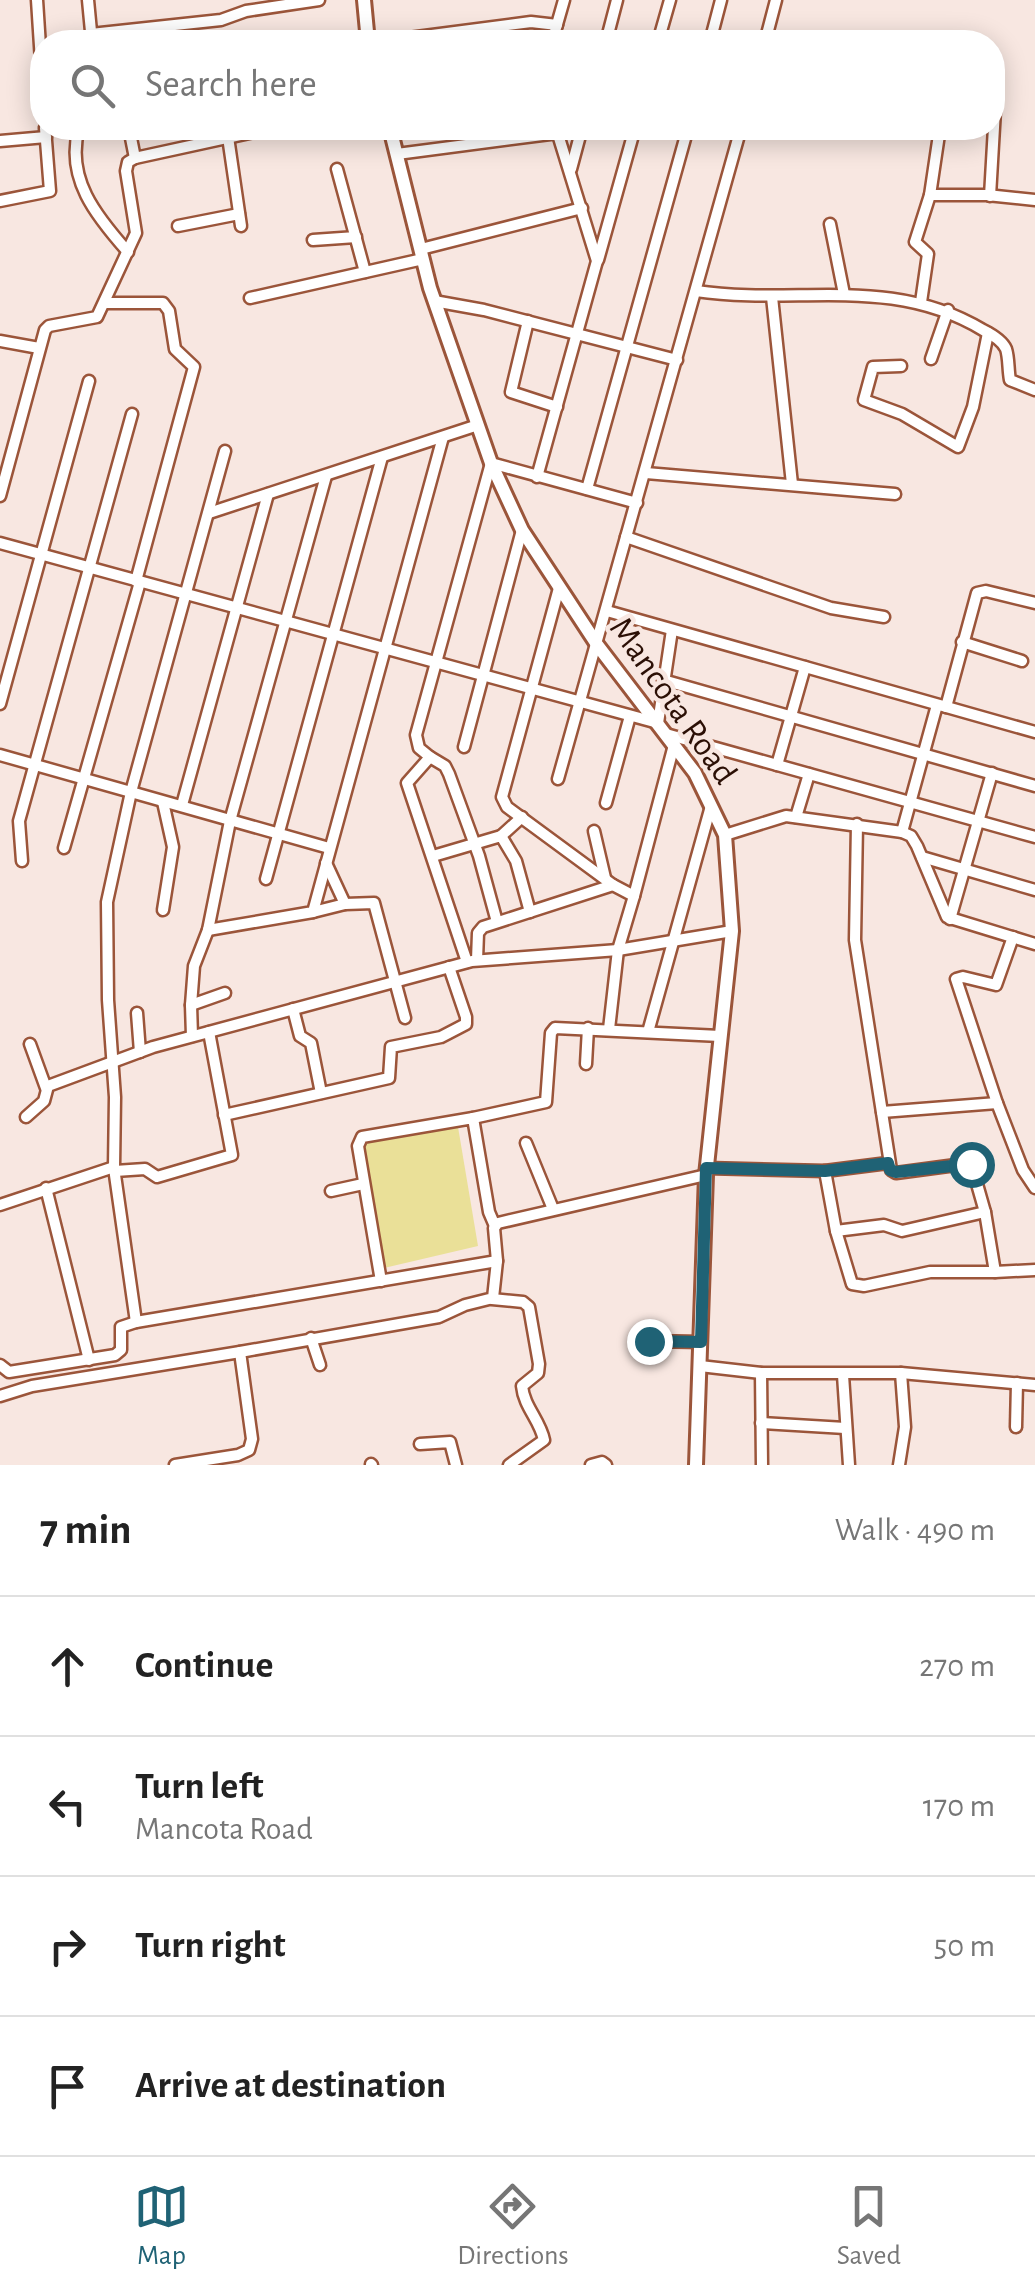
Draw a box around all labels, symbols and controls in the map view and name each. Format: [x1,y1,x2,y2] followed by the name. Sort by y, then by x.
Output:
[30,30,1005,140] search box
[65,58,120,113] icon: search
[145,66,317,104] text: Search here
[603,611,743,791] street label: Mancota Road
[949,1142,995,1188] route start
[627,1319,673,1365] route end
[40,1509,132,1551] text: 7 min
[835,1514,995,1546] text: Walk · 490 m
[40,1639,95,1694] icon: ahead
[135,1647,273,1685] text: Continue
[919,1650,995,1682] text: 270 m
[135,1768,263,1806] text: Turn left
[40,1779,95,1834] icon: left
[923,1790,995,1822] text: 170 m
[135,1813,313,1845] text: Mancota Road
[40,1919,95,1974] icon: right
[135,1927,285,1965] text: Turn right
[934,1930,995,1962] text: 50 m
[40,2059,95,2114] icon: arrive
[135,2067,446,2105] text: Arrive at destination
[134,2179,189,2273] tab: Map
[457,2179,569,2273] tab: Directions
[837,2179,901,2273] tab: Saved

